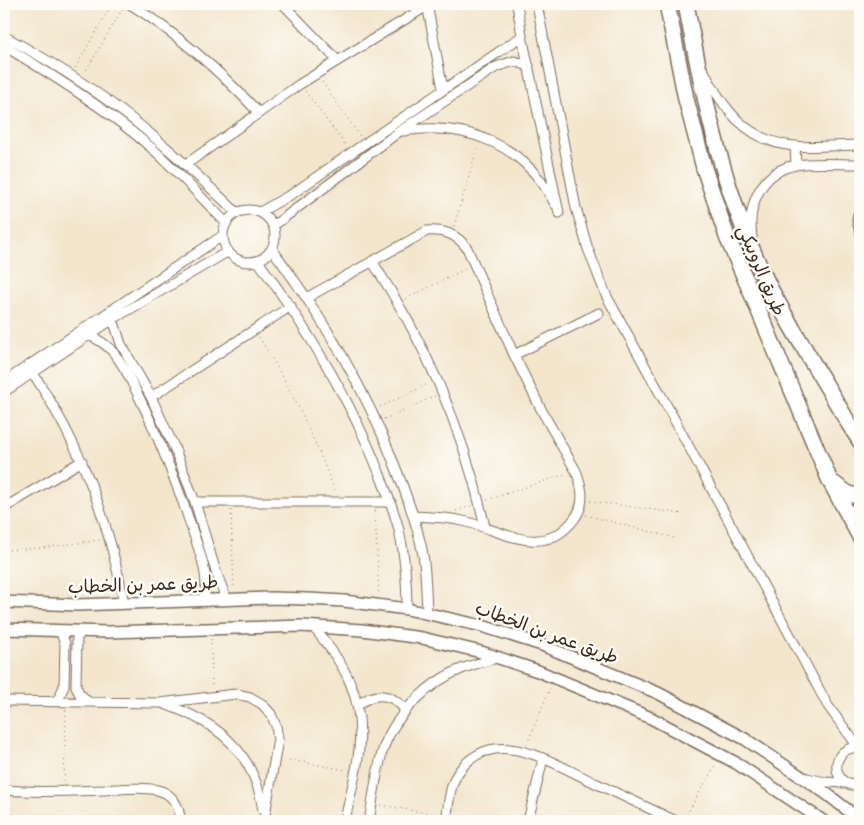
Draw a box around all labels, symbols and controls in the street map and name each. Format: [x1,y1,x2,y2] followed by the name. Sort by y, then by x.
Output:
[728,221,791,321] street label: طريق الروبيكي
[67,570,219,598] street label: طريق عمر بن الخطاب
[472,595,622,669] street label: طريق عمر بن الخطاب

